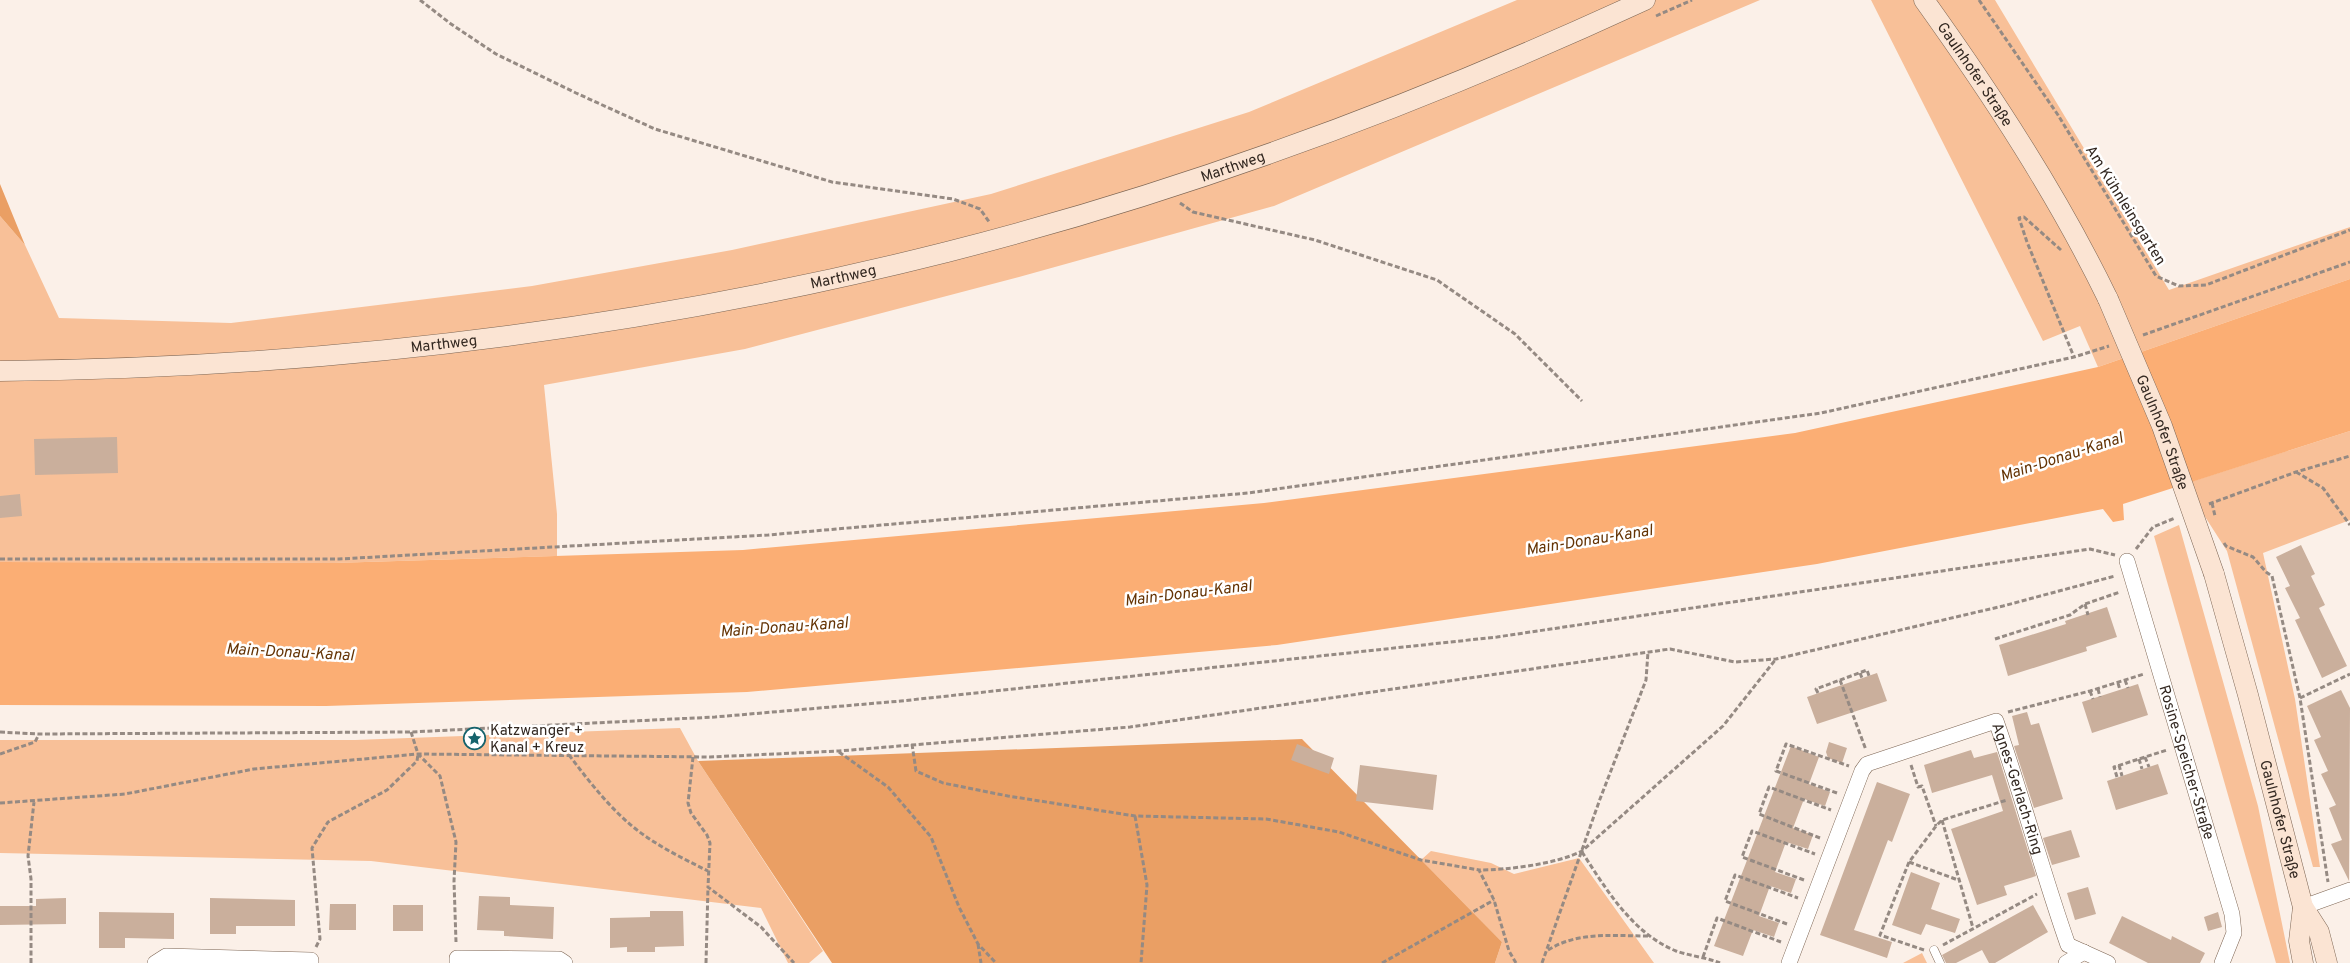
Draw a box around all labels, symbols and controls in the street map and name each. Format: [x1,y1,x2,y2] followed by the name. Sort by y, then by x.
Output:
[1932,19,2016,131] street label: Gaulnhofer Straße
[2080,142,2169,269] street label: Am Kühnleinsgarten
[1199,148,1268,188] street label: Marthweg
[809,261,878,294] street label: Marthweg
[410,332,478,358] street label: Marthweg
[2130,372,2192,493] street label: Gaulnhofer Straße
[1998,428,2127,487] water label: Main-Donau-Kanal
[1524,521,1655,561] water label: Main-Donau-Kanal
[1123,576,1254,612] water label: Main-Donau-Kanal
[720,613,850,642] water label: Main-Donau-Kanal
[225,640,355,666] water label: Main-Donau-Kanal
[2153,683,2217,842] street label: Rosine-Speicher-Straße
[1986,721,2046,857] street label: Agnes-Gerlach-Ring
[490,722,584,758] place label: Katzwanger + Kanal + Kreuz
[462,727,486,751] place icon: Katzwanger + Kanal + Kreuz
[2254,758,2303,881] street label: Gaulnhofer Straße

